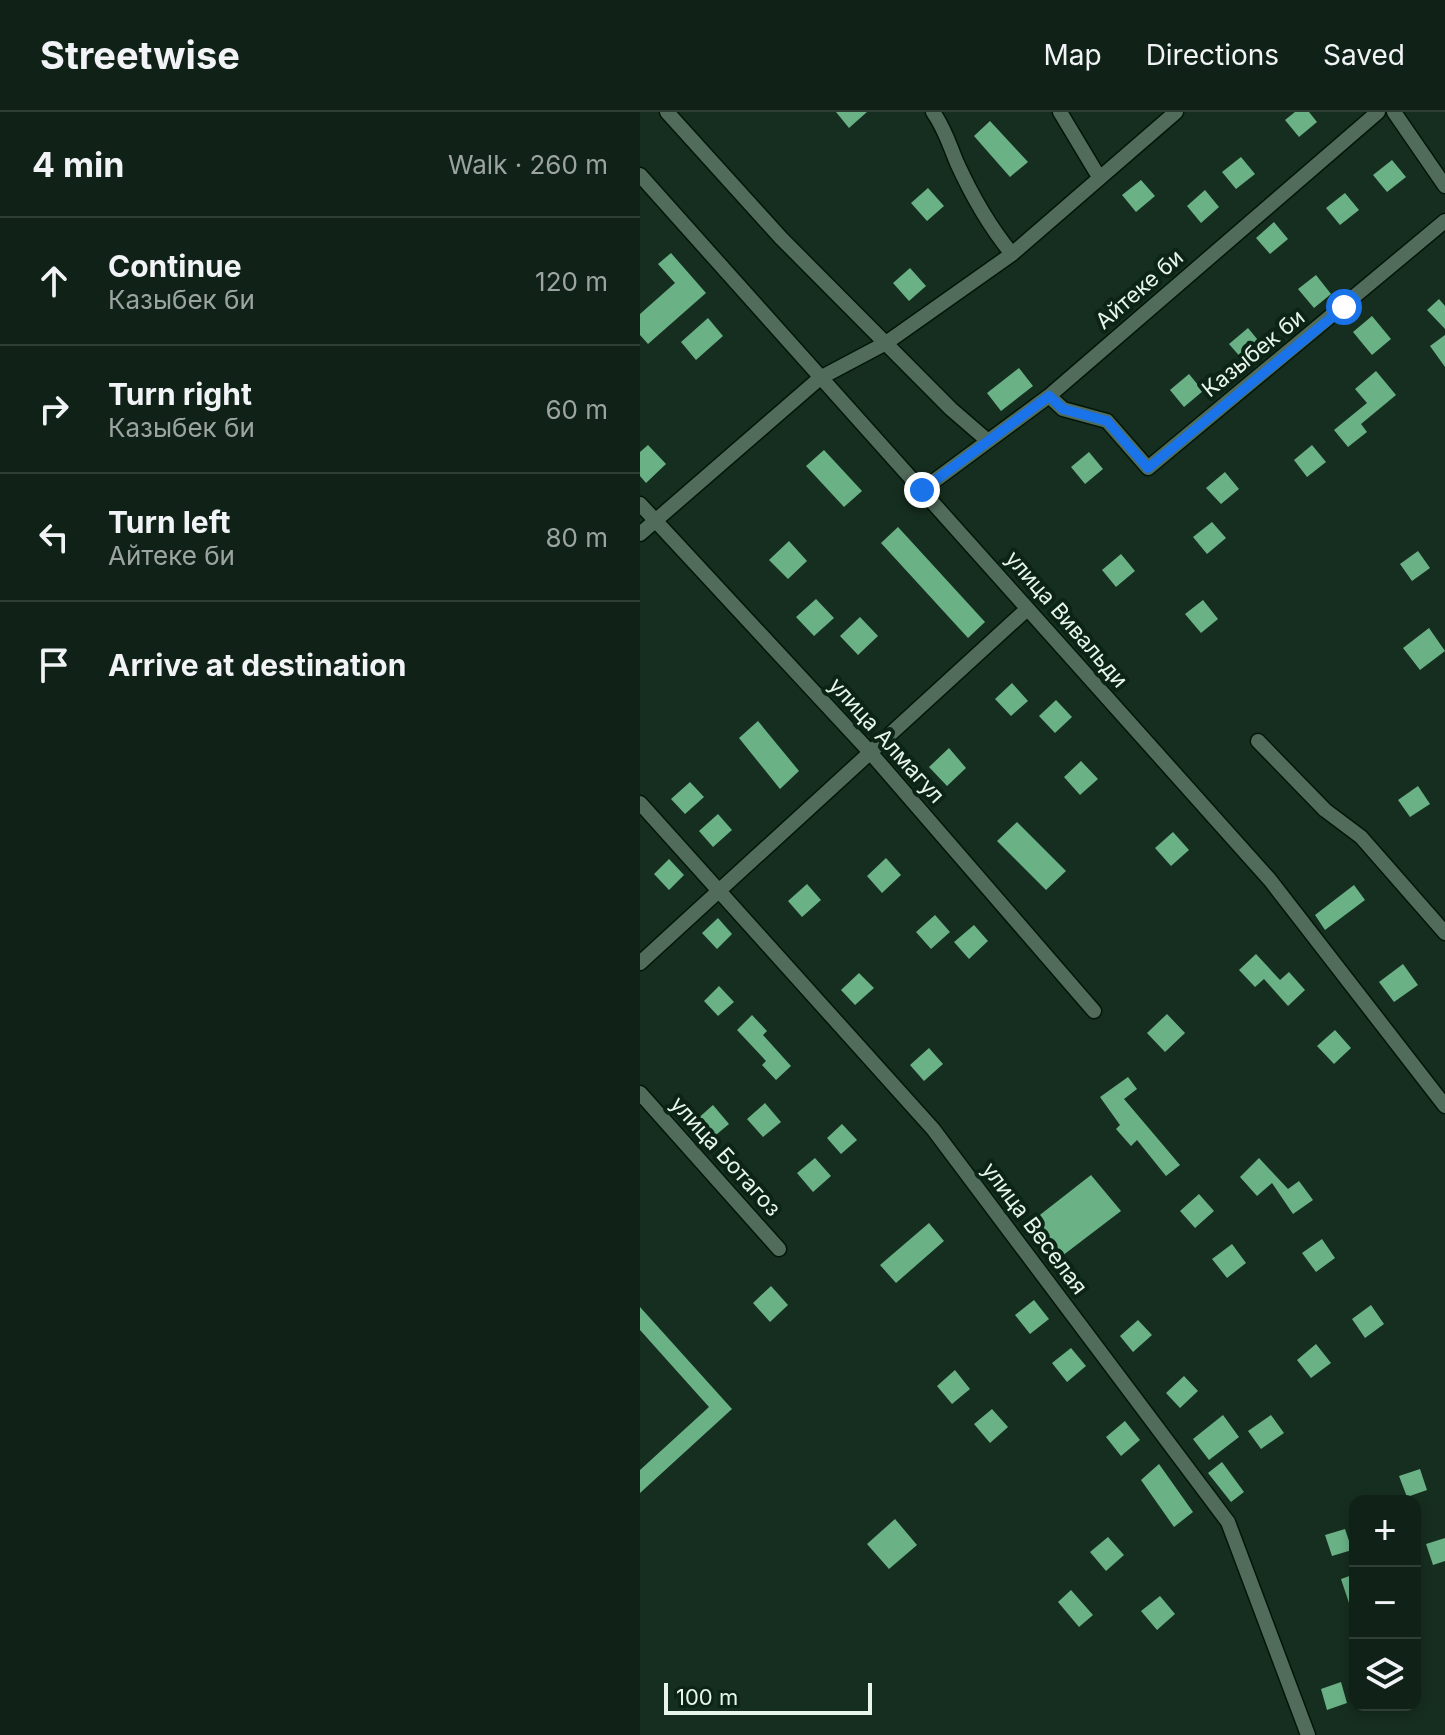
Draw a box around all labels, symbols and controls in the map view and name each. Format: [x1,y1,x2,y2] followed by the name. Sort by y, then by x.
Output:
[40,32,240,78] text: Streetwise
[1043,38,1102,72] text: Map
[1146,38,1279,72] text: Directions
[1323,38,1405,72] text: Saved
[32,144,124,185] text: 4 min
[448,149,608,180] text: Walk · 260 m
[1090,244,1188,334] street label: Айтеке би
[108,248,242,284] text: Continue
[32,259,76,303] icon: ahead
[535,266,608,297] text: 120 m
[108,284,255,315] text: Казыбек би
[1326,289,1362,325] route start
[1197,304,1309,402] street label: Казыбек би
[108,376,252,412] text: Turn right
[32,387,76,431] icon: right
[545,394,608,425] text: 60 m
[108,412,255,443] text: Казыбек би
[904,472,940,508] route end
[108,504,230,540] text: Turn left
[32,515,76,559] icon: left
[545,522,608,553] text: 80 m
[108,540,235,571] text: Айтеке би
[1001,545,1133,693] street label: улица Вивальди
[32,643,76,687] icon: arrive
[108,647,406,683] text: Arrive at destination
[824,672,950,808] street label: улица Алмагул
[665,1091,787,1221] street label: улица Ботагоз
[977,1157,1093,1299] street label: улица Веселая
[1349,1495,1421,1711] map controls
[1349,1495,1421,1567] button: +
[1349,1567,1421,1639] button: −
[1349,1639,1421,1711] button: layers
[664,1679,872,1715] scale bar
[676,1684,738,1710] text: 100 m

